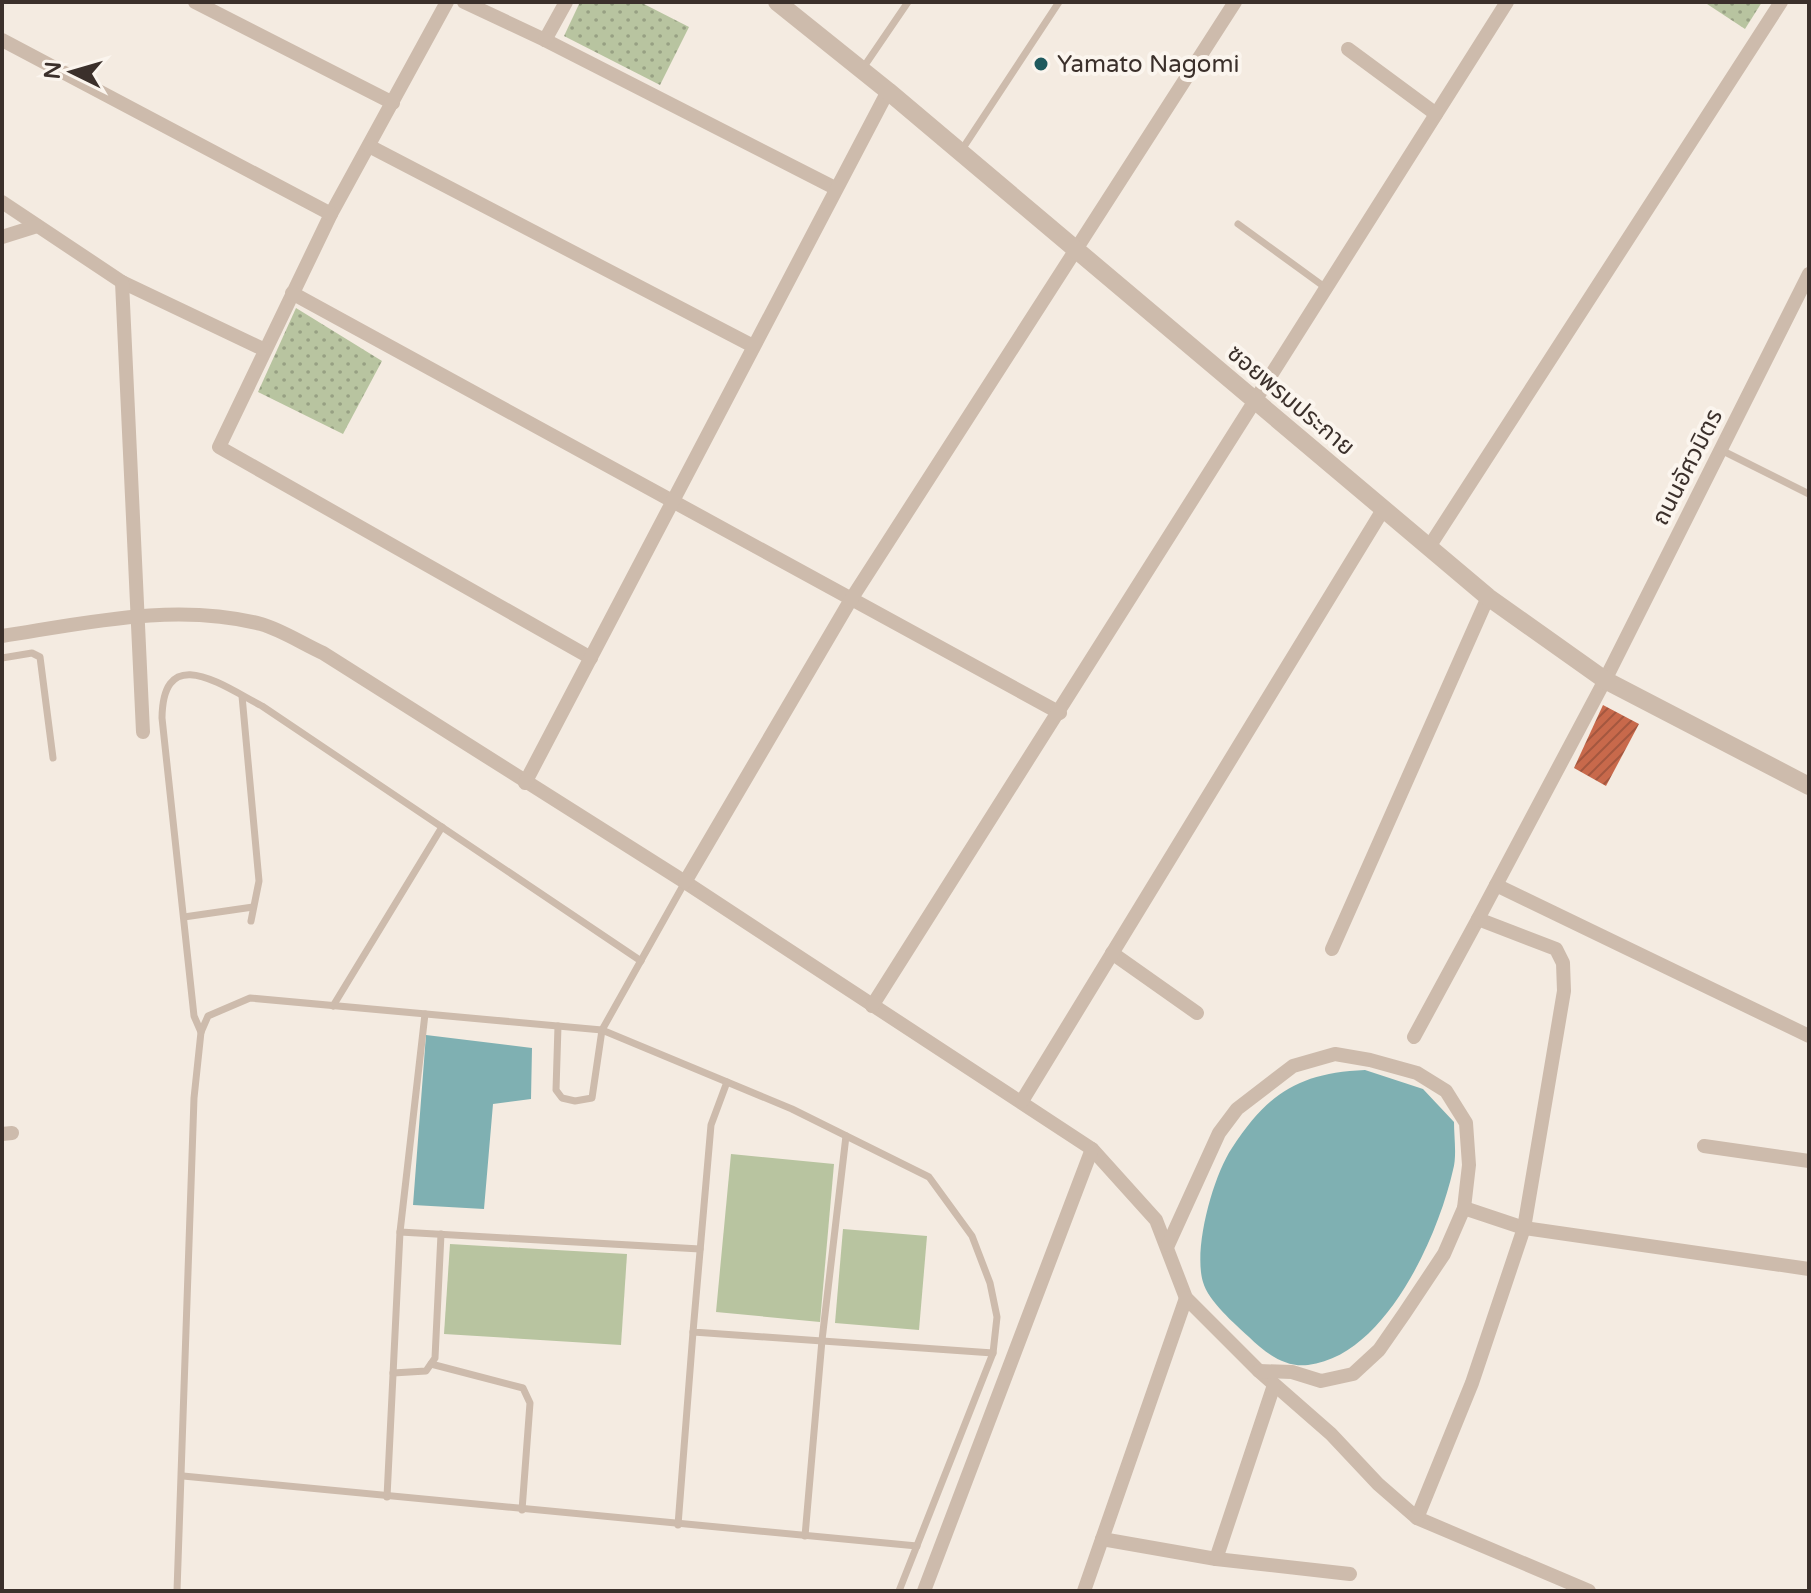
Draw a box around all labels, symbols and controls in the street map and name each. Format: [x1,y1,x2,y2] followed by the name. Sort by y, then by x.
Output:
[32,32,112,112] north arrow
[1057,50,1239,79] place label: Yamato Nagomi
[1032,55,1050,73] marker: Yamato Nagomi
[39,60,67,80] text: N
[1221,339,1360,462] street label: ซอยพรมประกาย
[1646,404,1729,530] street label: ถนนอัศวมิตร

